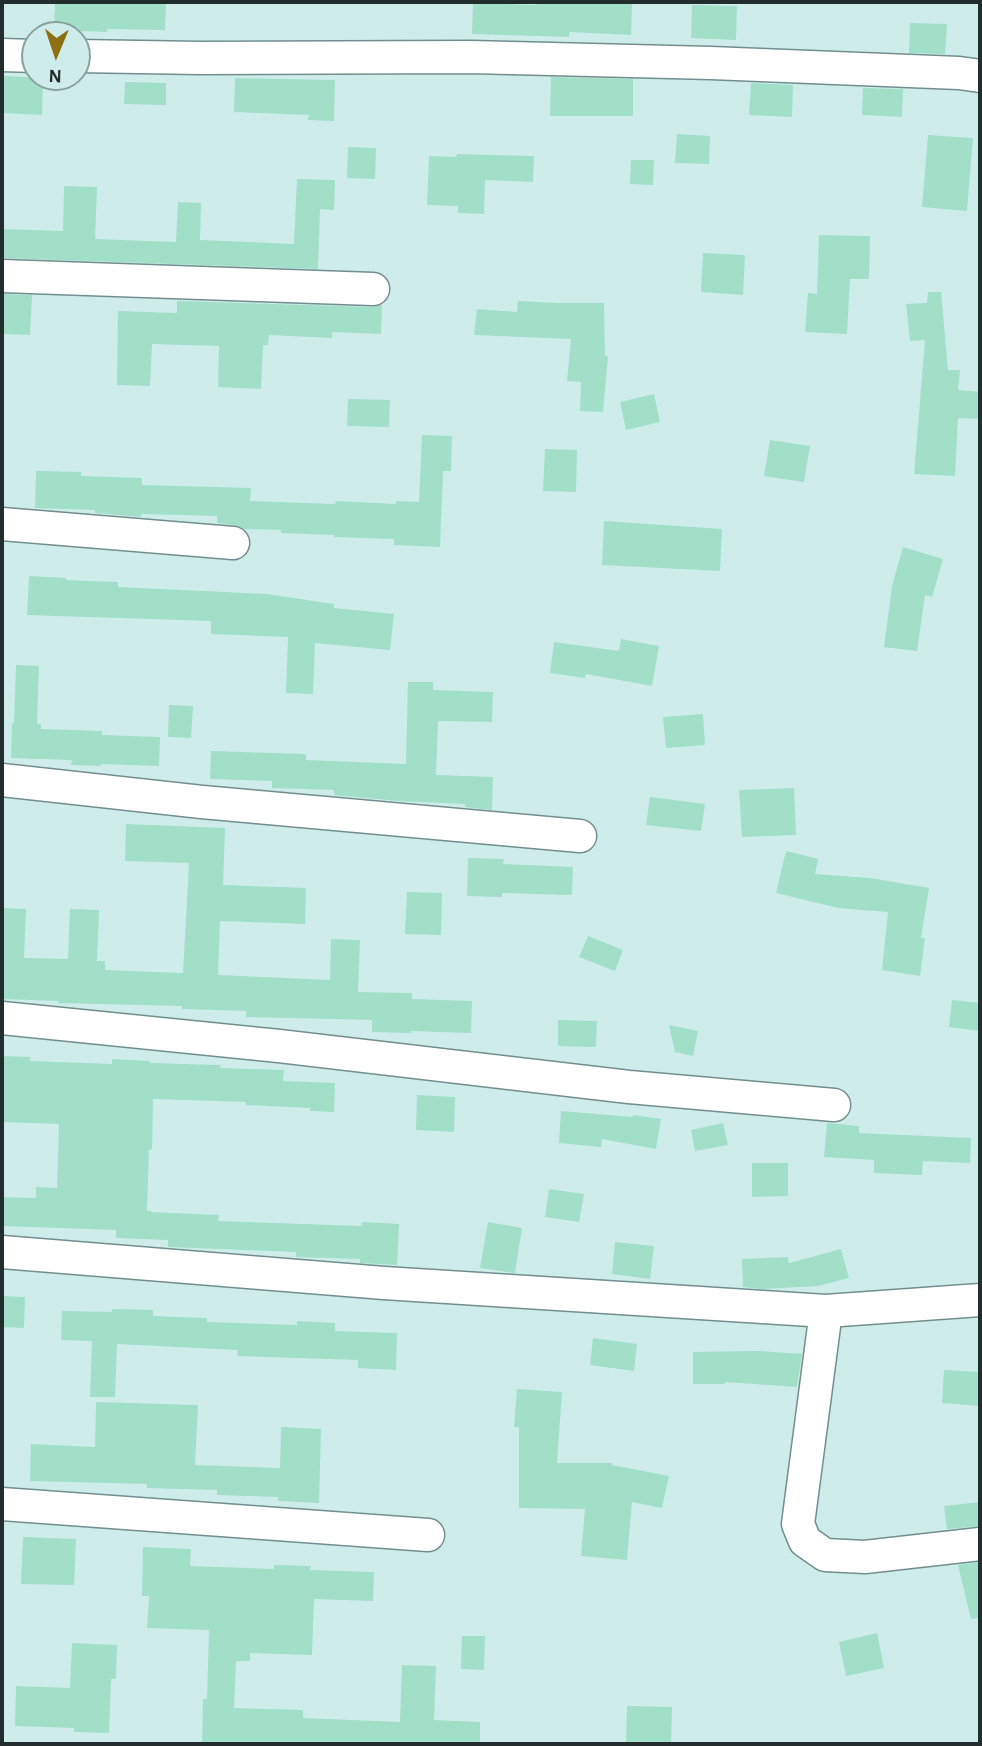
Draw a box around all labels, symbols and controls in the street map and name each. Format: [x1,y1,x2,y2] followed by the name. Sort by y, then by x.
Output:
[21,21,91,91] north arrow
[48,66,62,85] text: N

